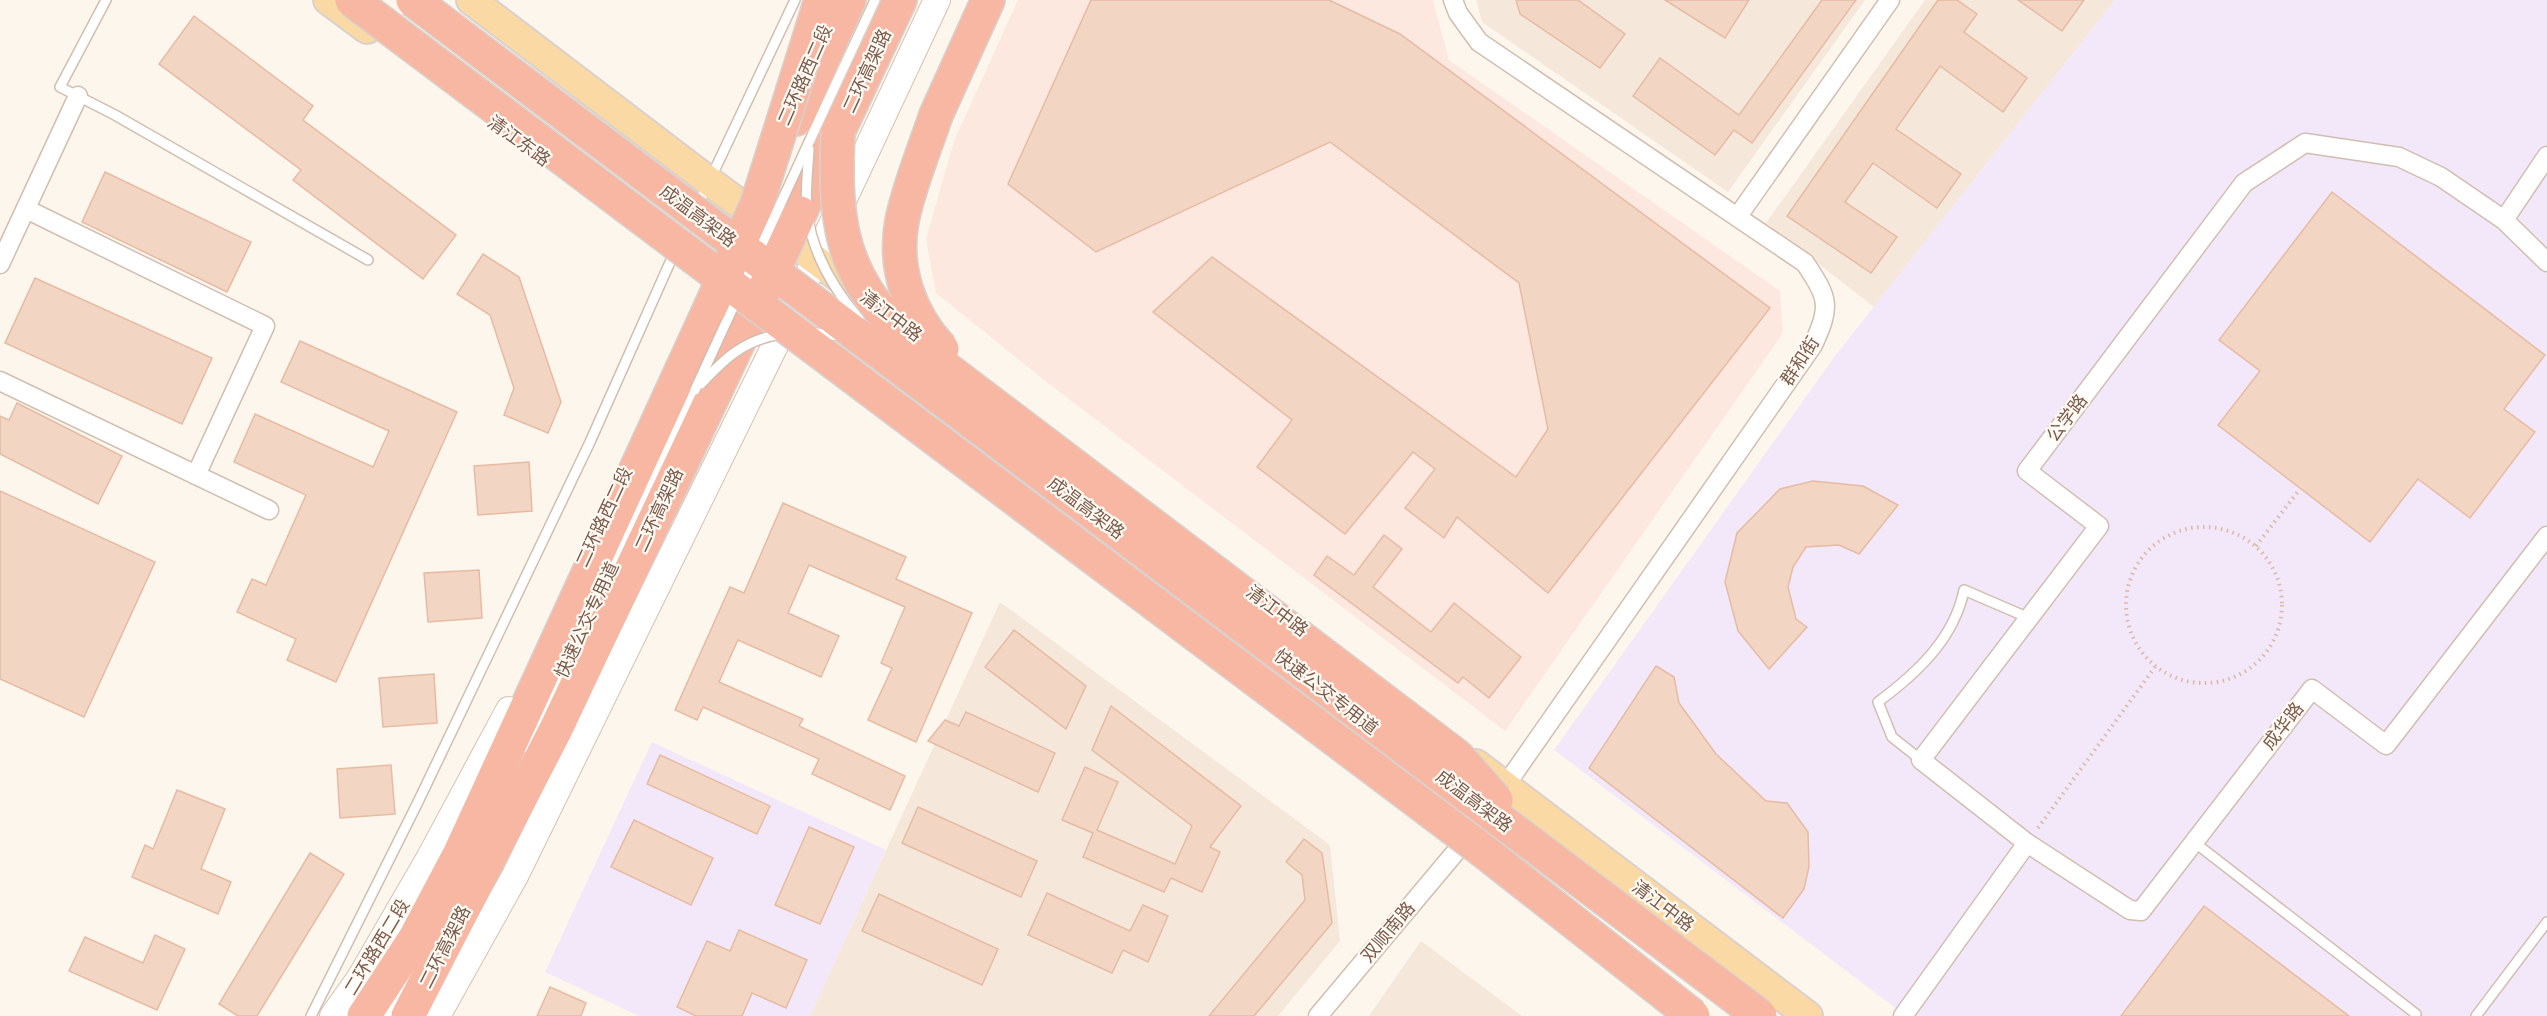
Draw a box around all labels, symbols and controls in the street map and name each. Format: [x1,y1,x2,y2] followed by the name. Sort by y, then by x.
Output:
[773,21,837,129] street label: 二环路西二段
[838,26,896,116] street label: 二环高架路
[483,111,555,171] street label: 清江东路
[655,180,741,252] street label: 成温高架路
[856,286,926,346] street label: 清江中路
[1776,332,1824,390] street label: 群和街
[2042,390,2092,446] street label: 公学路
[571,463,637,571] street label: 二环路西二段
[630,465,688,555] street label: 二环高架路
[1043,472,1129,544] street label: 成温高架路
[550,558,624,682] street label: 快速公交专用道
[1242,581,1312,641] street label: 清江中路
[1270,645,1382,739] street label: 快速公交专用道
[2258,698,2308,754] street label: 成华路
[1431,765,1517,837] street label: 成温高架路
[1628,876,1698,936] street label: 清江中路
[340,895,414,999] street label: 二环路西二段
[1356,897,1420,967] street label: 双顺南路
[415,902,475,992] street label: 二环高架路

